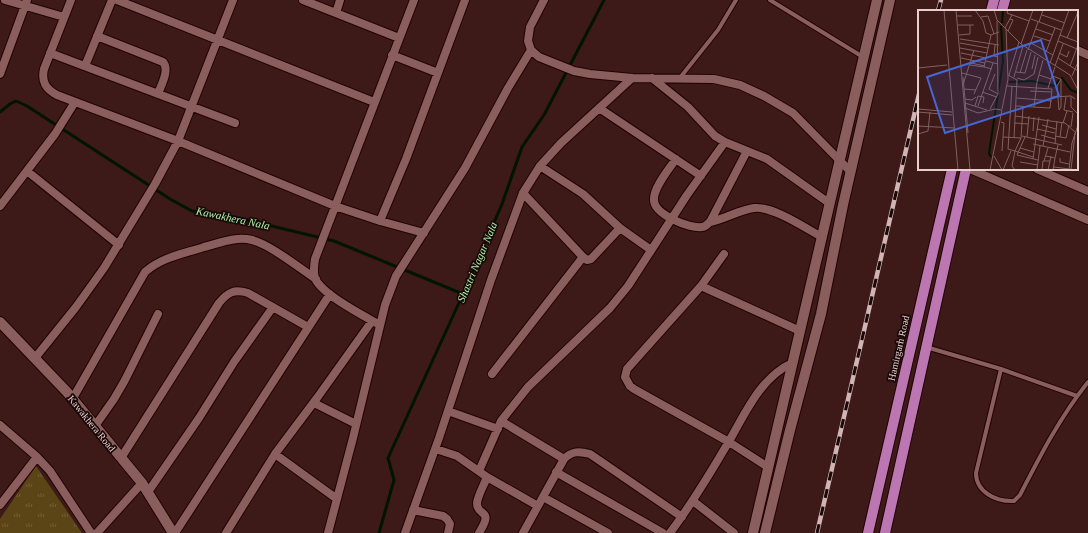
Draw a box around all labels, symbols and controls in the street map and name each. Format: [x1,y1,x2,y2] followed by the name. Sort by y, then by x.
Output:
[918,10,1078,170] inset map
[194,204,271,232] water label: Kawakhera Nala
[455,220,500,304] water label: Shastri Nagar Nala
[886,314,911,382] street label: Hamirgarh Road
[66,393,118,454] street label: Kawakhera Road

